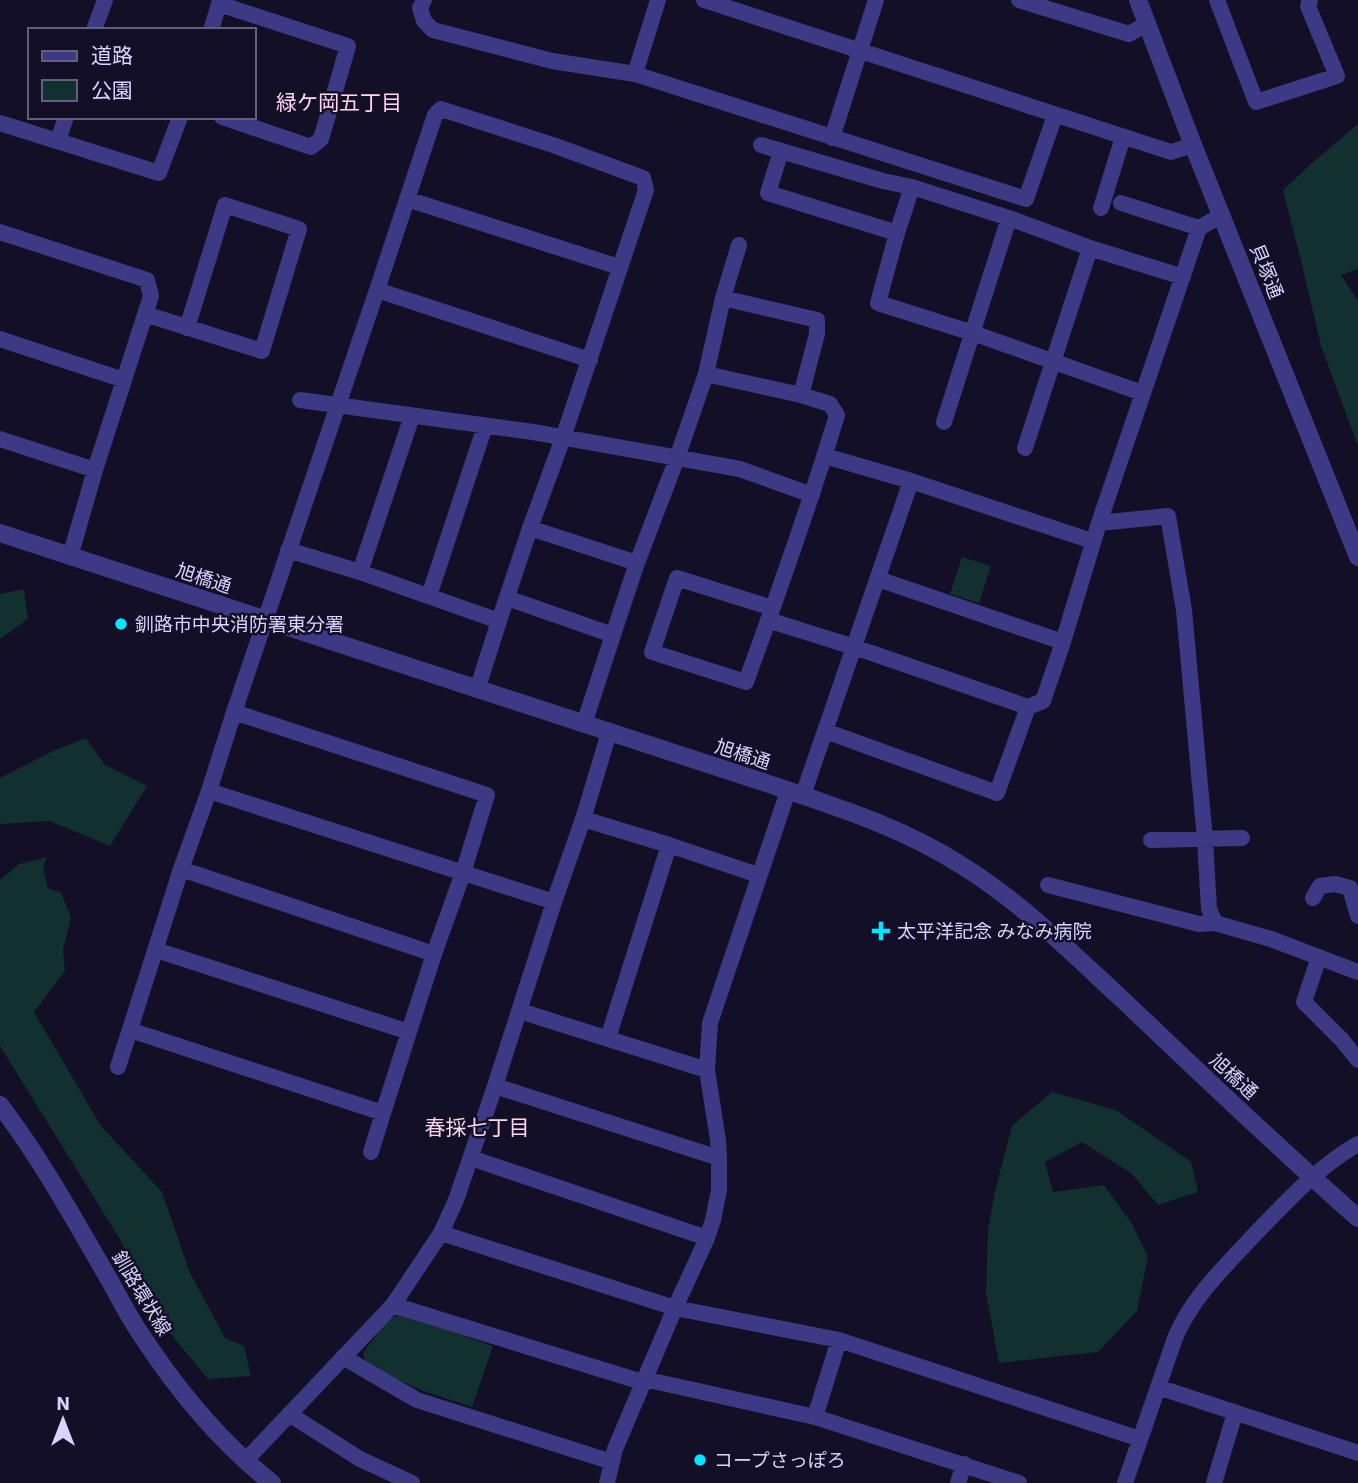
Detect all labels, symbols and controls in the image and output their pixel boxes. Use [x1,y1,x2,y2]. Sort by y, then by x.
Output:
legend [28,28,256,119]
text: 道路 [91,41,133,69]
text: 公園 [91,76,133,104]
district label: 緑ケ岡五丁目 [276,88,402,116]
street label: 貝塚通 [1245,240,1289,302]
street label: 旭橋通 [173,558,235,598]
place label: 釧路市中央消防署東分署 [135,612,344,636]
marker: 釧路市中央消防署東分署 [113,616,129,632]
street label: 旭橋通 [712,734,774,774]
place label: 太平洋記念 みなみ病院 [897,919,1092,943]
marker: 太平洋記念 みなみ病院 [871,921,891,941]
street label: 旭橋通 [1205,1048,1263,1104]
district label: 春採七丁目 [425,1113,530,1141]
street label: 釧路環状線 [107,1246,177,1340]
north arrow [28,1385,98,1455]
text: N [56,1391,70,1415]
place label: コープさっぽろ [714,1448,846,1472]
marker: コープさっぽろ [692,1452,708,1468]

